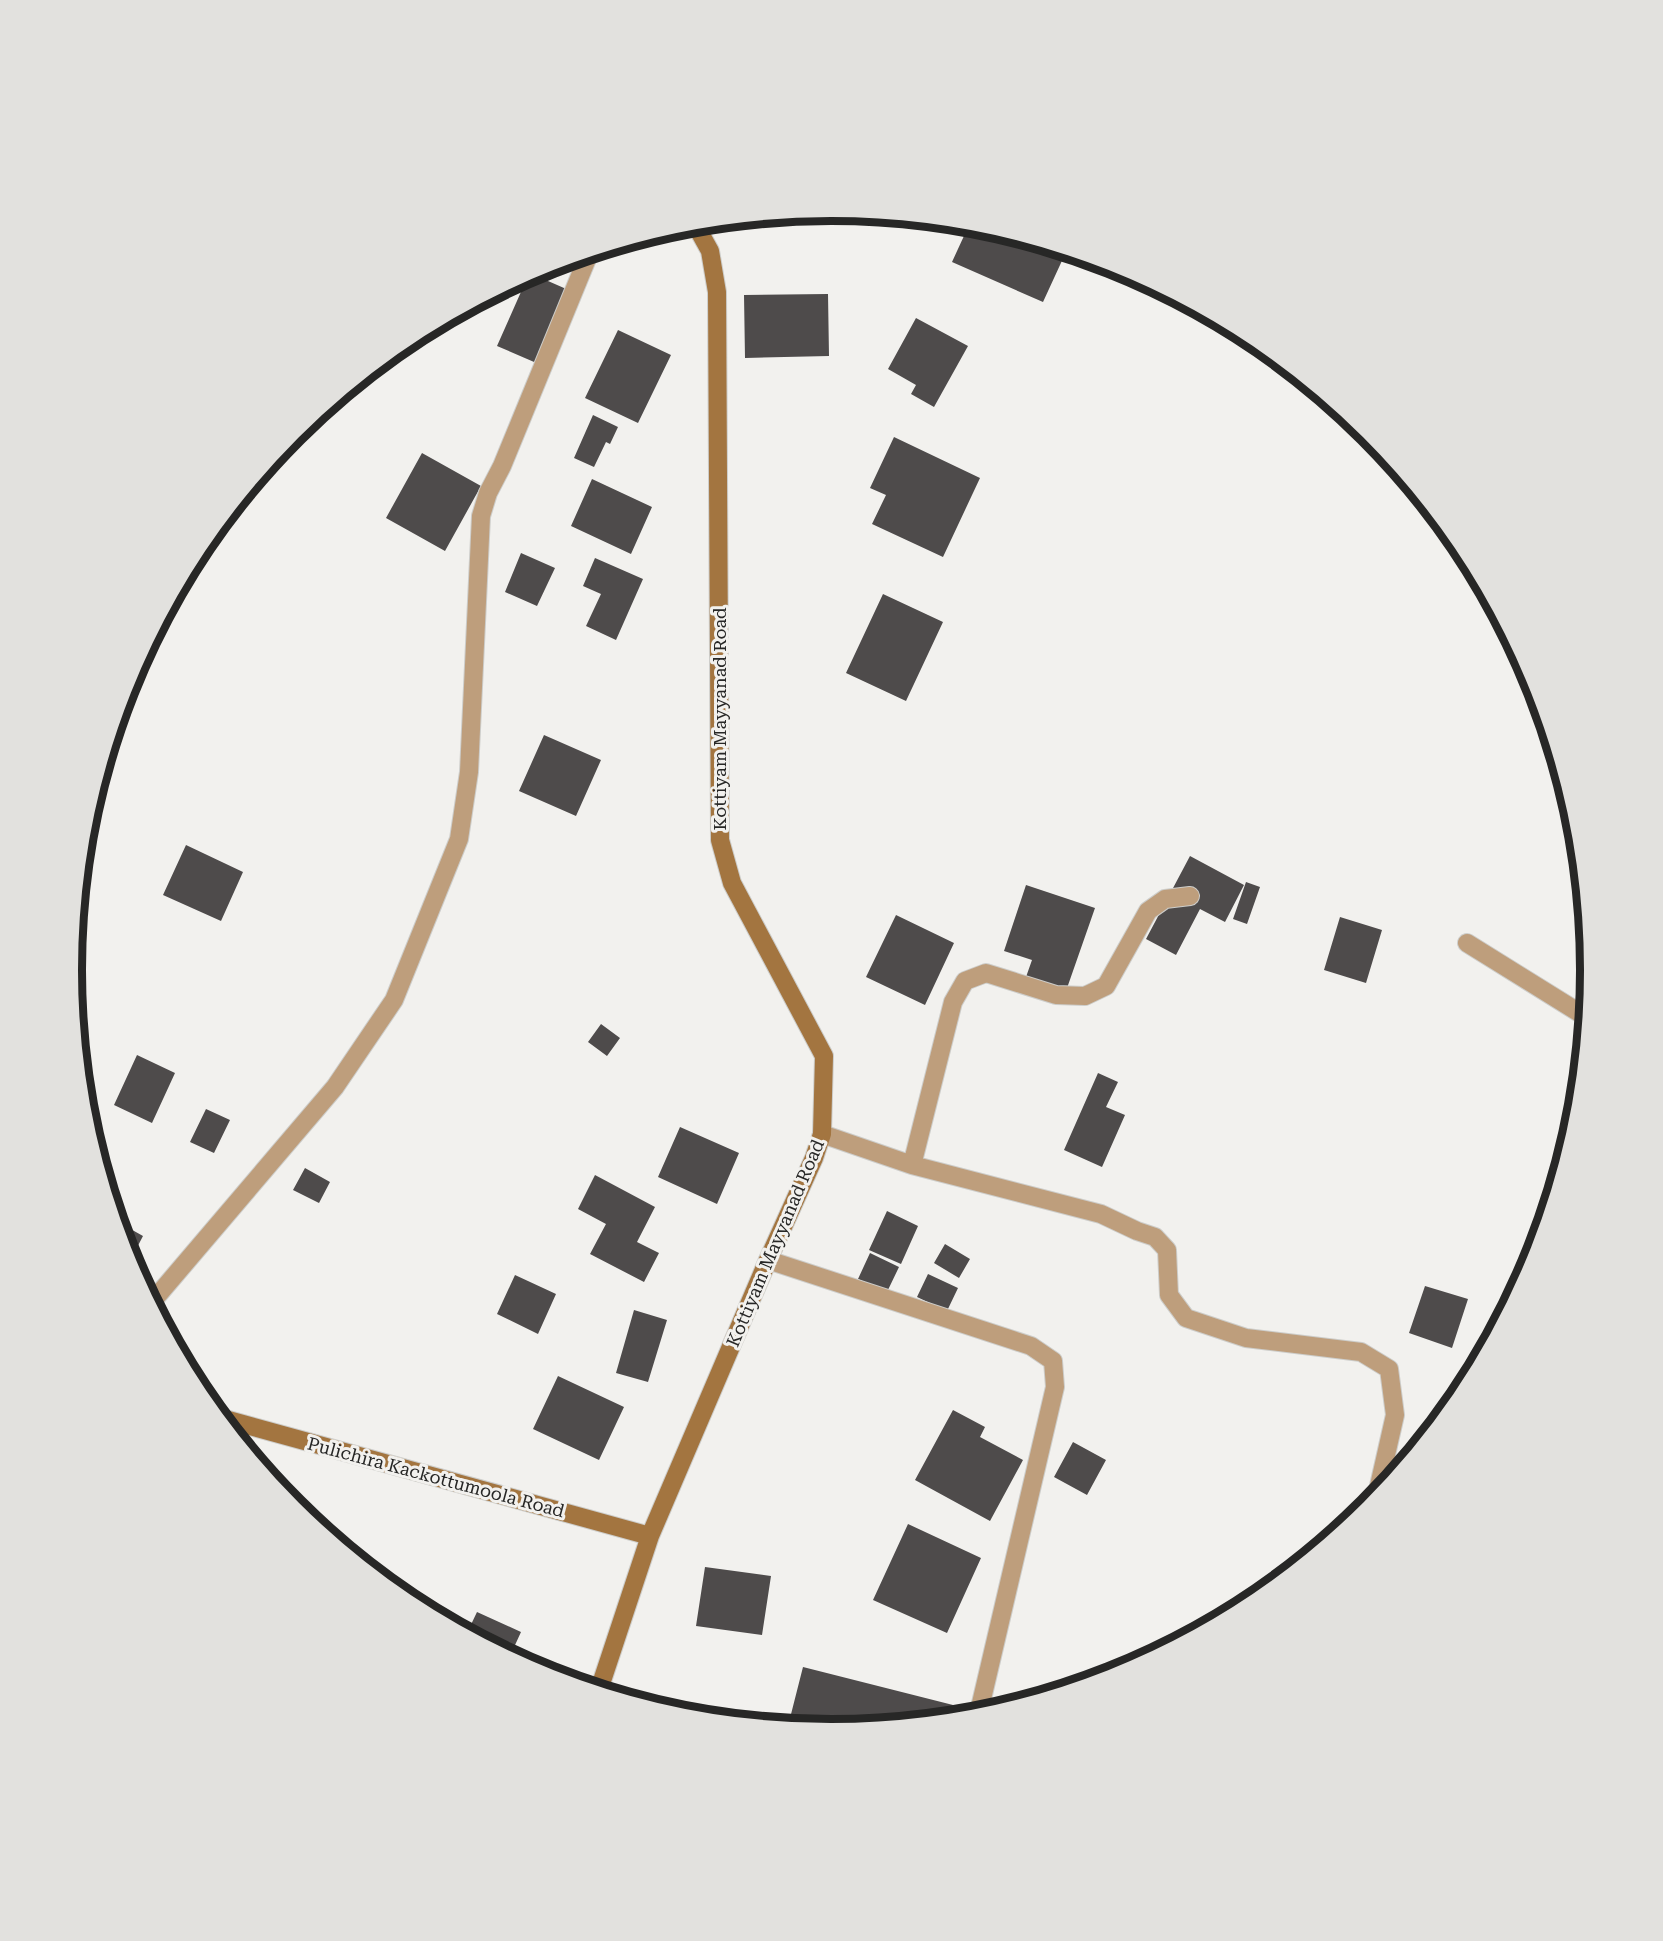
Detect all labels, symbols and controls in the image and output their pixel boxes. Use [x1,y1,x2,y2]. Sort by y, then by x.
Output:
street label: Kottiyam Mayyanad Road [709,607,730,831]
street label: Kottiyam Mayyanad Road [722,1136,828,1350]
street label: Pulichira Kackottumoola Road [305,1433,567,1522]

